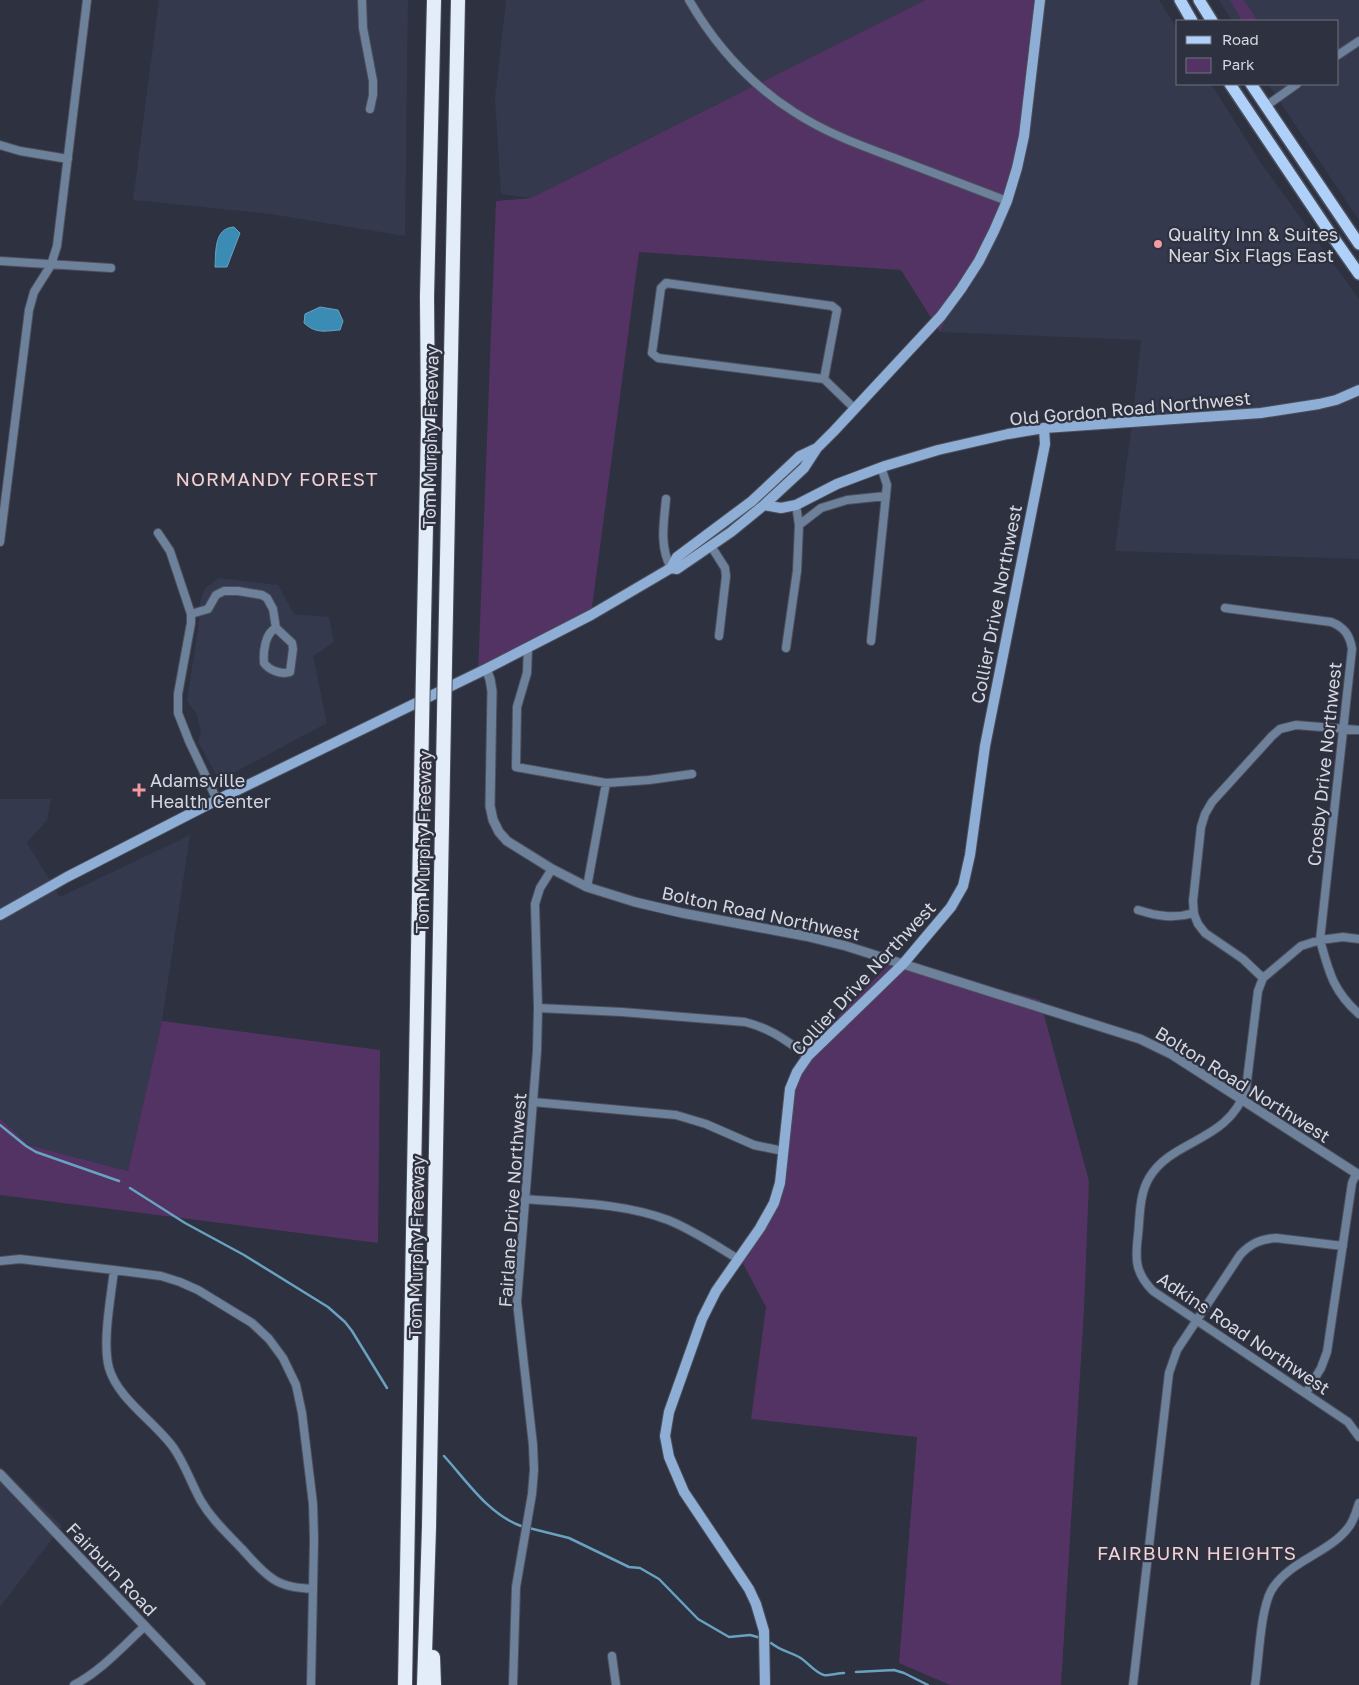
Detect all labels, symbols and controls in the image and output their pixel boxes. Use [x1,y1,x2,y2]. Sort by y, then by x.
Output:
legend [1176,20,1339,85]
text: Road [1222,30,1259,48]
text: Park [1222,55,1255,73]
place label: Quality Inn & Suites Near Six Flags East [1168,223,1338,266]
marker: Quality Inn & Suites Near Six Flags East [1152,238,1164,250]
street label: Tom Murphy Freeway [417,345,443,529]
street label: Old Gordon Road Northwest [1008,386,1252,430]
district label: NORMANDY FOREST [175,467,379,490]
street label: Collier Drive Northwest [966,503,1026,705]
street label: Crosby Drive Northwest [1302,661,1346,867]
street label: Tom Murphy Freeway [410,750,436,934]
place label: Adamsville Health Center [150,769,271,812]
marker: Adamsville Health Center [132,783,146,797]
street label: Bolton Road Northwest [660,881,862,945]
street label: Collier Drive Northwest [786,897,940,1059]
street label: Bolton Road Northwest [1152,1021,1334,1147]
street label: Fairlane Drive Northwest [494,1092,530,1308]
street label: Tom Murphy Freeway [403,1155,429,1339]
street label: Adkins Road Northwest [1154,1267,1334,1399]
street label: Fairburn Road [62,1518,162,1620]
district label: FAIRBURN HEIGHTS [1097,1541,1297,1564]

